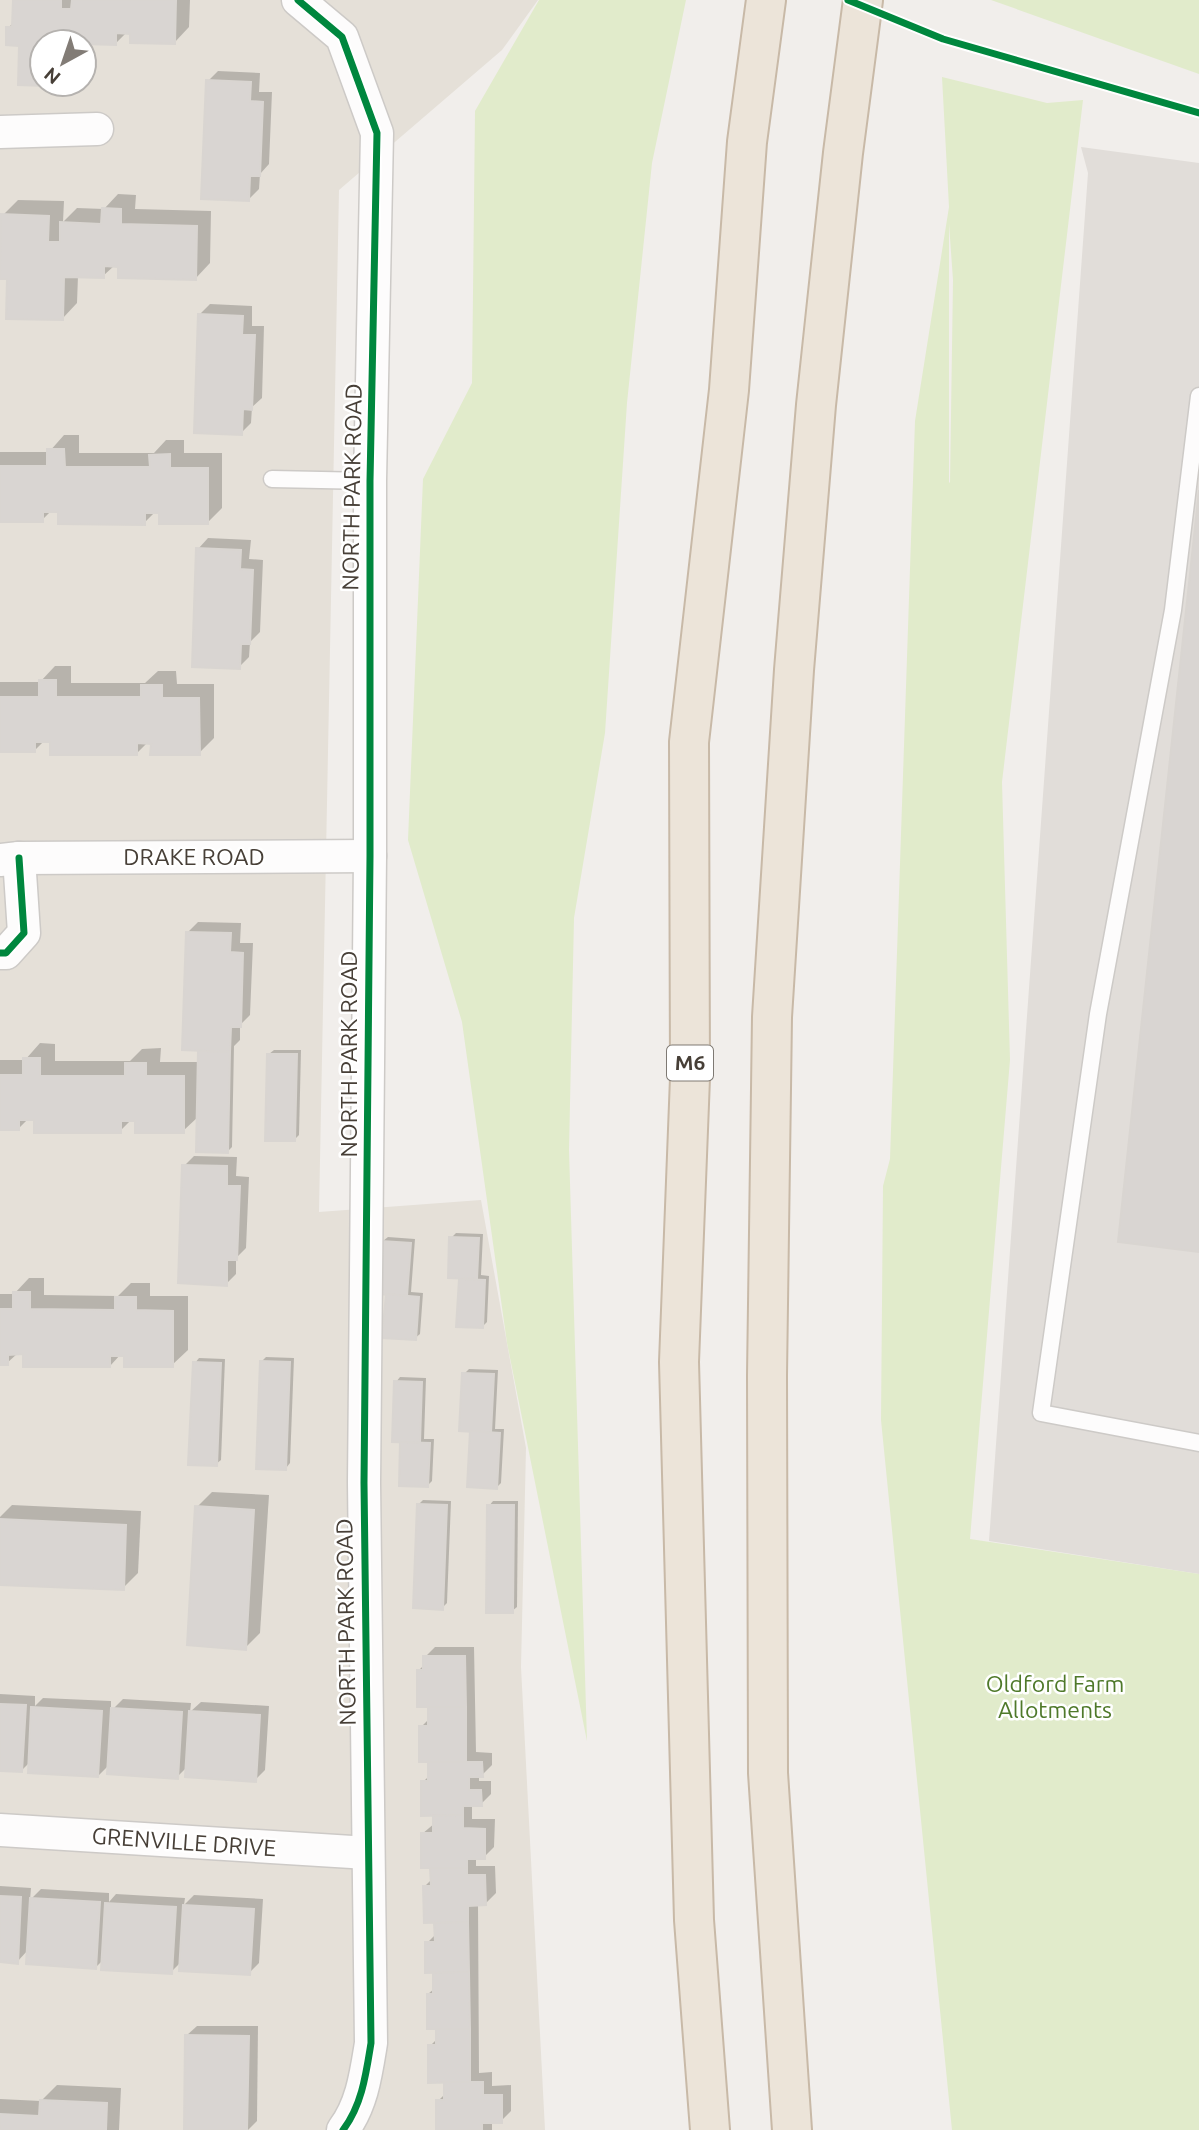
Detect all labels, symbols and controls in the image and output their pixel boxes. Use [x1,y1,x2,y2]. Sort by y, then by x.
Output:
north arrow [28,28,98,98]
text: N [40,63,65,89]
street label: NORTH PARK ROAD [337,383,366,591]
street label: DRAKE ROAD [123,844,265,869]
street label: NORTH PARK ROAD [336,950,361,1158]
road number: M6 [667,1046,713,1080]
street label: NORTH PARK ROAD [331,1518,360,1726]
park label: Oldford Farm Allotments [986,1671,1124,1722]
street label: GRENVILLE DRIVE [91,1823,277,1860]

